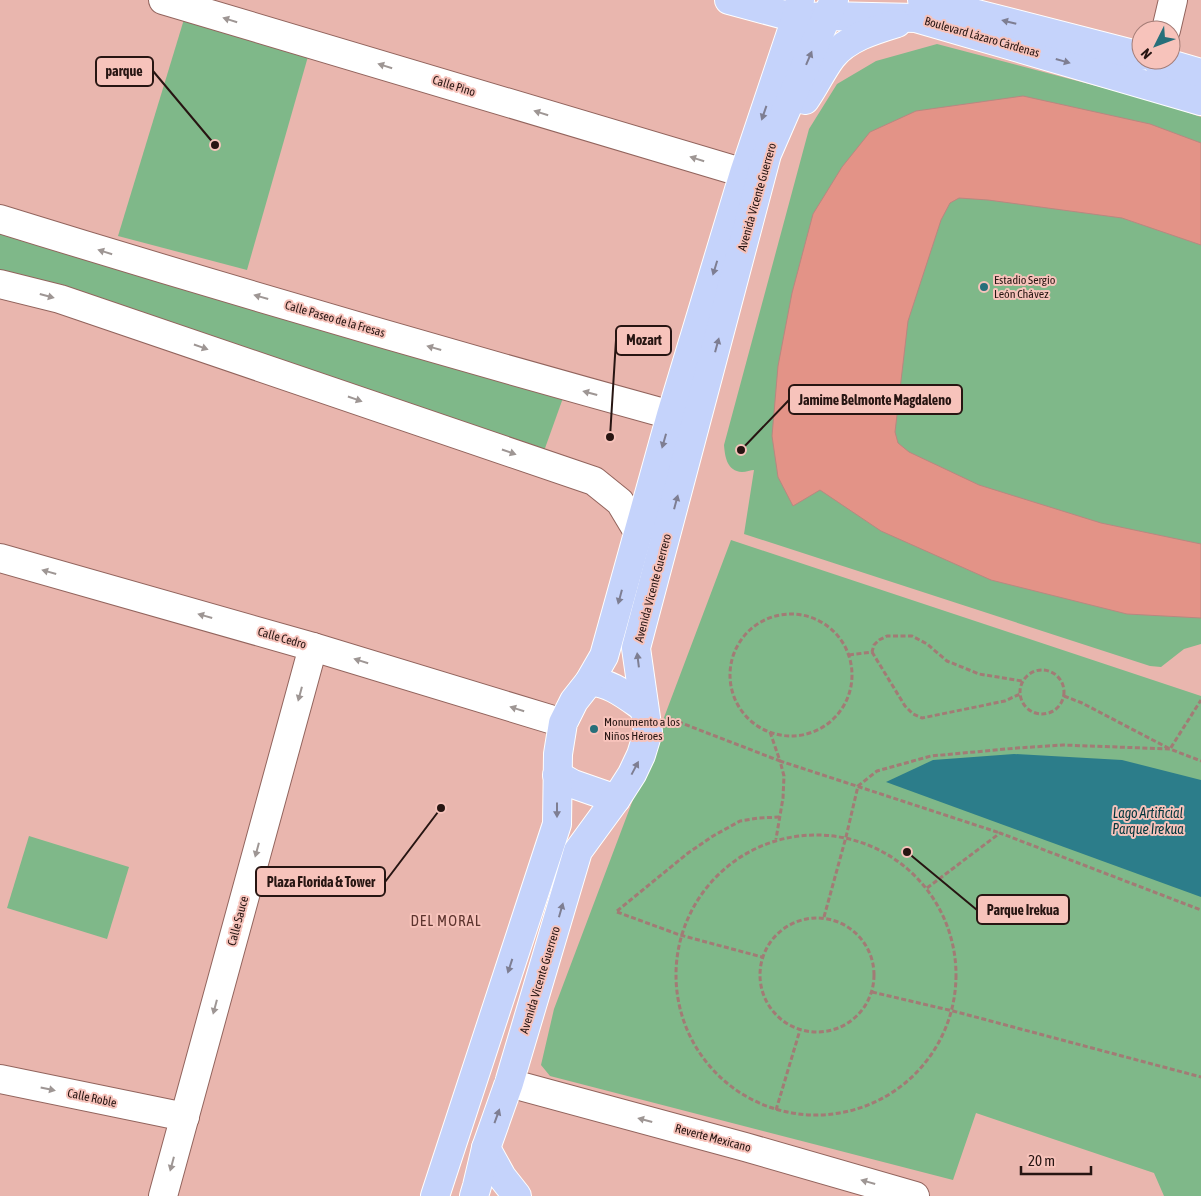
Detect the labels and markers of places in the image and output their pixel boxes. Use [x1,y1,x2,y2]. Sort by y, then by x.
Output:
callout: parque [96,57,153,86]
place label: Estadio Sergio León Chávez [994,273,1056,301]
marker: Estadio Sergio León Chávez [978,281,990,293]
callout: Mozart [616,326,671,355]
callout: Jamime Belmonte Magdaleno [789,385,962,414]
place label: Monumento a los Niños Héroes [604,715,680,743]
marker: Monumento a los Niños Héroes [588,723,600,735]
callout: Plaza Florida & Tower [256,867,385,896]
callout: Parque Irekua [977,895,1069,924]

